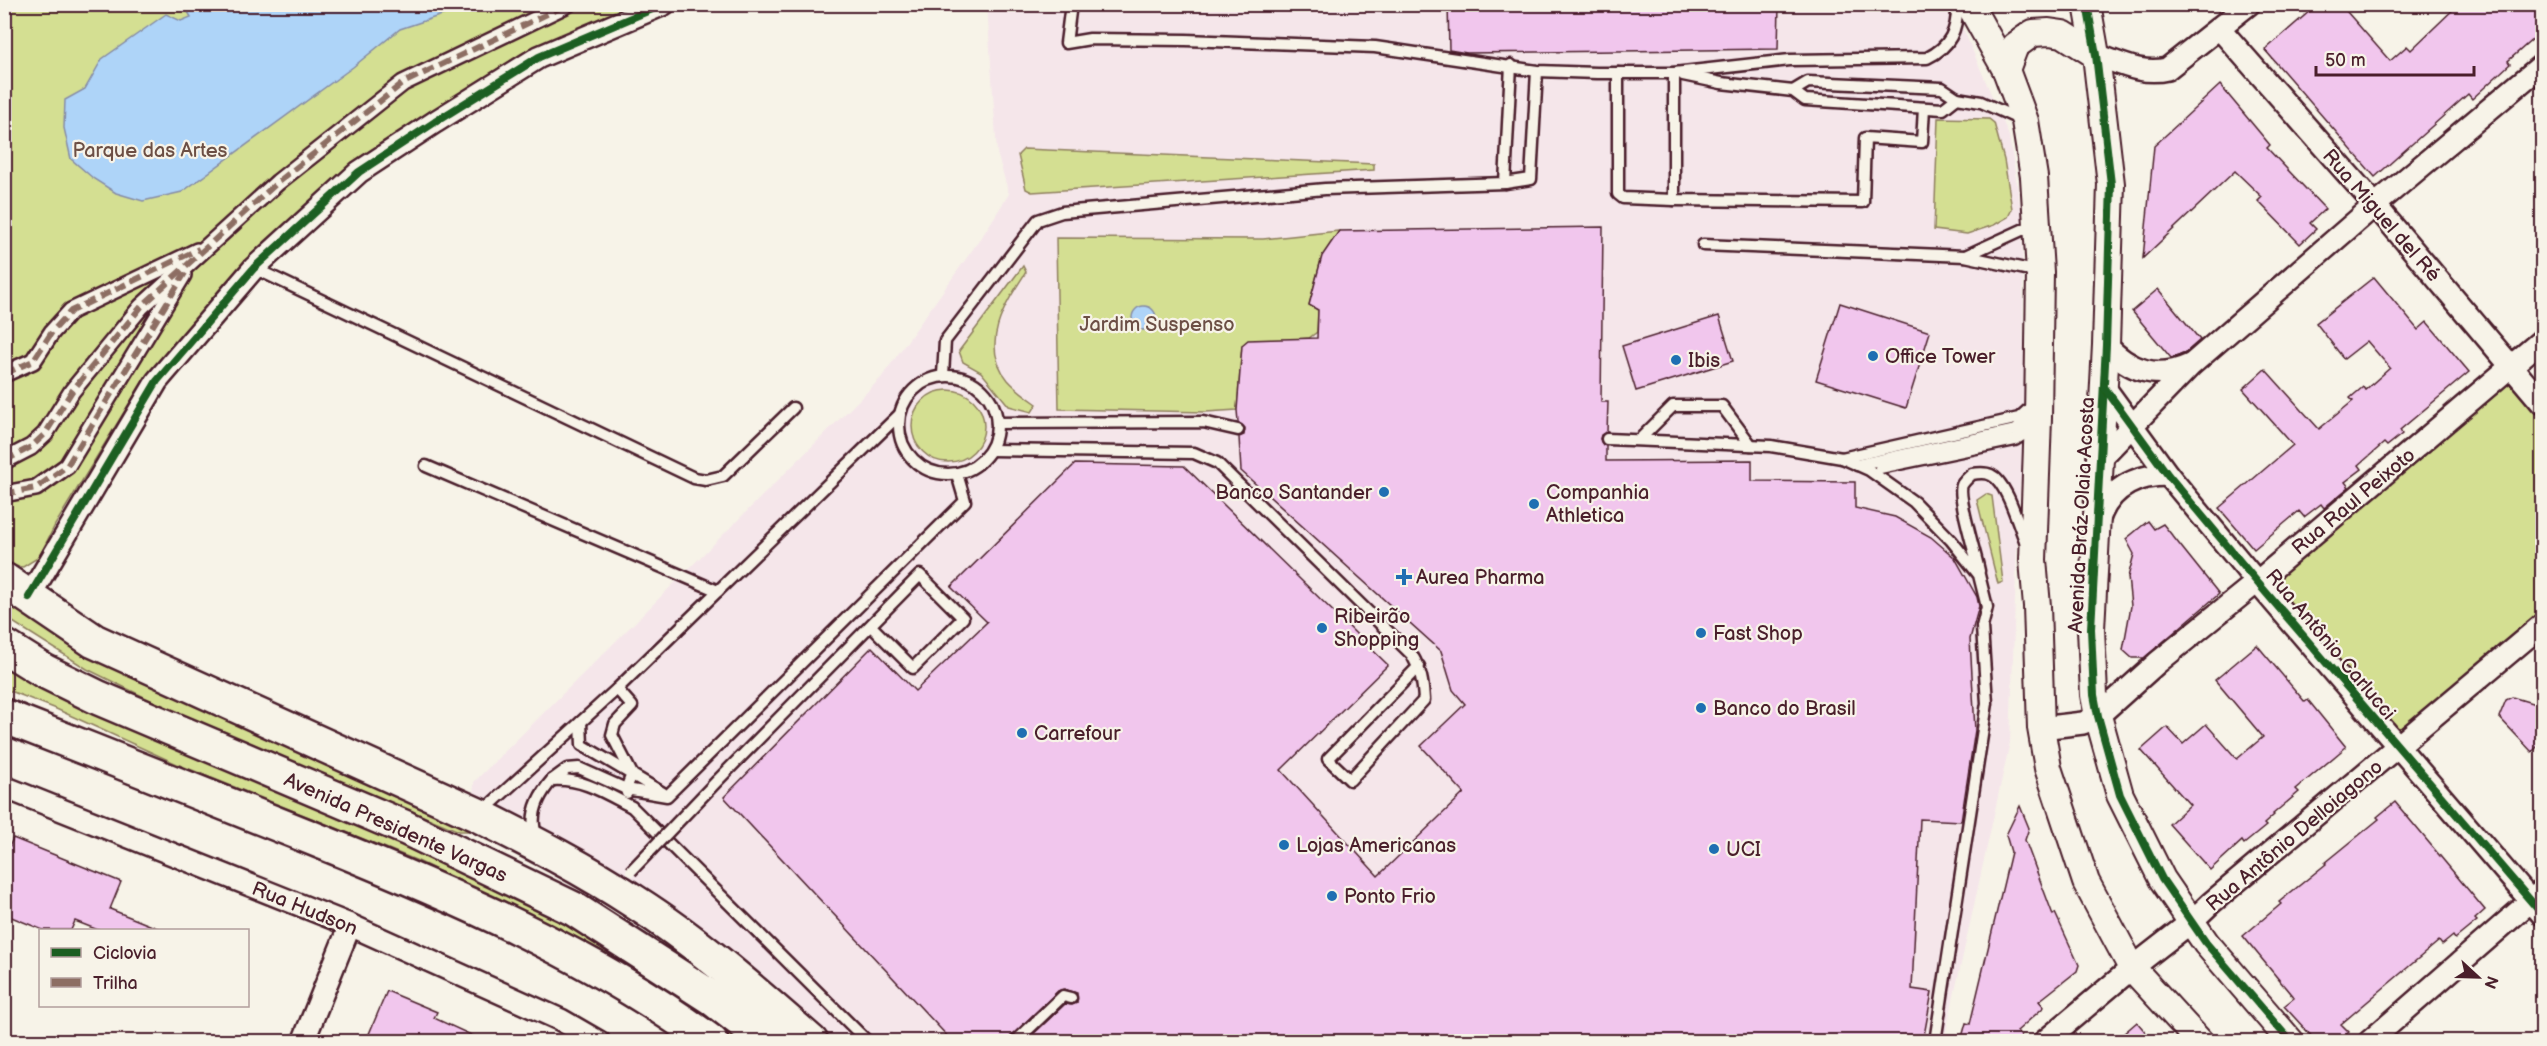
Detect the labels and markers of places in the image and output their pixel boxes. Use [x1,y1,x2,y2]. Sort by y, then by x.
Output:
place label: Office Tower [1885,345,1996,369]
place label: Ibis [1688,349,1720,373]
marker: Office Tower [1866,349,1880,363]
marker: Ibis [1669,353,1683,367]
place label: Banco Santander [1215,481,1373,505]
place label: Companhia Athletica [1546,481,1649,528]
marker: Banco Santander [1377,485,1391,499]
marker: Companhia Athletica [1527,497,1541,511]
place label: Aurea Pharma [1416,566,1545,590]
marker: Aurea Pharma [1397,570,1411,584]
place label: Ribeirão Shopping [1334,605,1419,652]
marker: Ribeirão Shopping [1315,621,1329,635]
place label: Fast Shop [1713,622,1803,646]
marker: Fast Shop [1694,626,1708,640]
place label: Banco do Brasil [1713,697,1856,721]
marker: Banco do Brasil [1694,701,1708,715]
place label: Carrefour [1034,722,1121,746]
marker: Carrefour [1015,726,1029,740]
place label: Lojas Americanas [1296,834,1456,858]
marker: Lojas Americanas [1277,838,1291,852]
place label: UCI [1726,838,1761,862]
marker: UCI [1707,842,1721,856]
place label: Ponto Frio [1344,885,1436,909]
marker: Ponto Frio [1325,889,1339,903]

